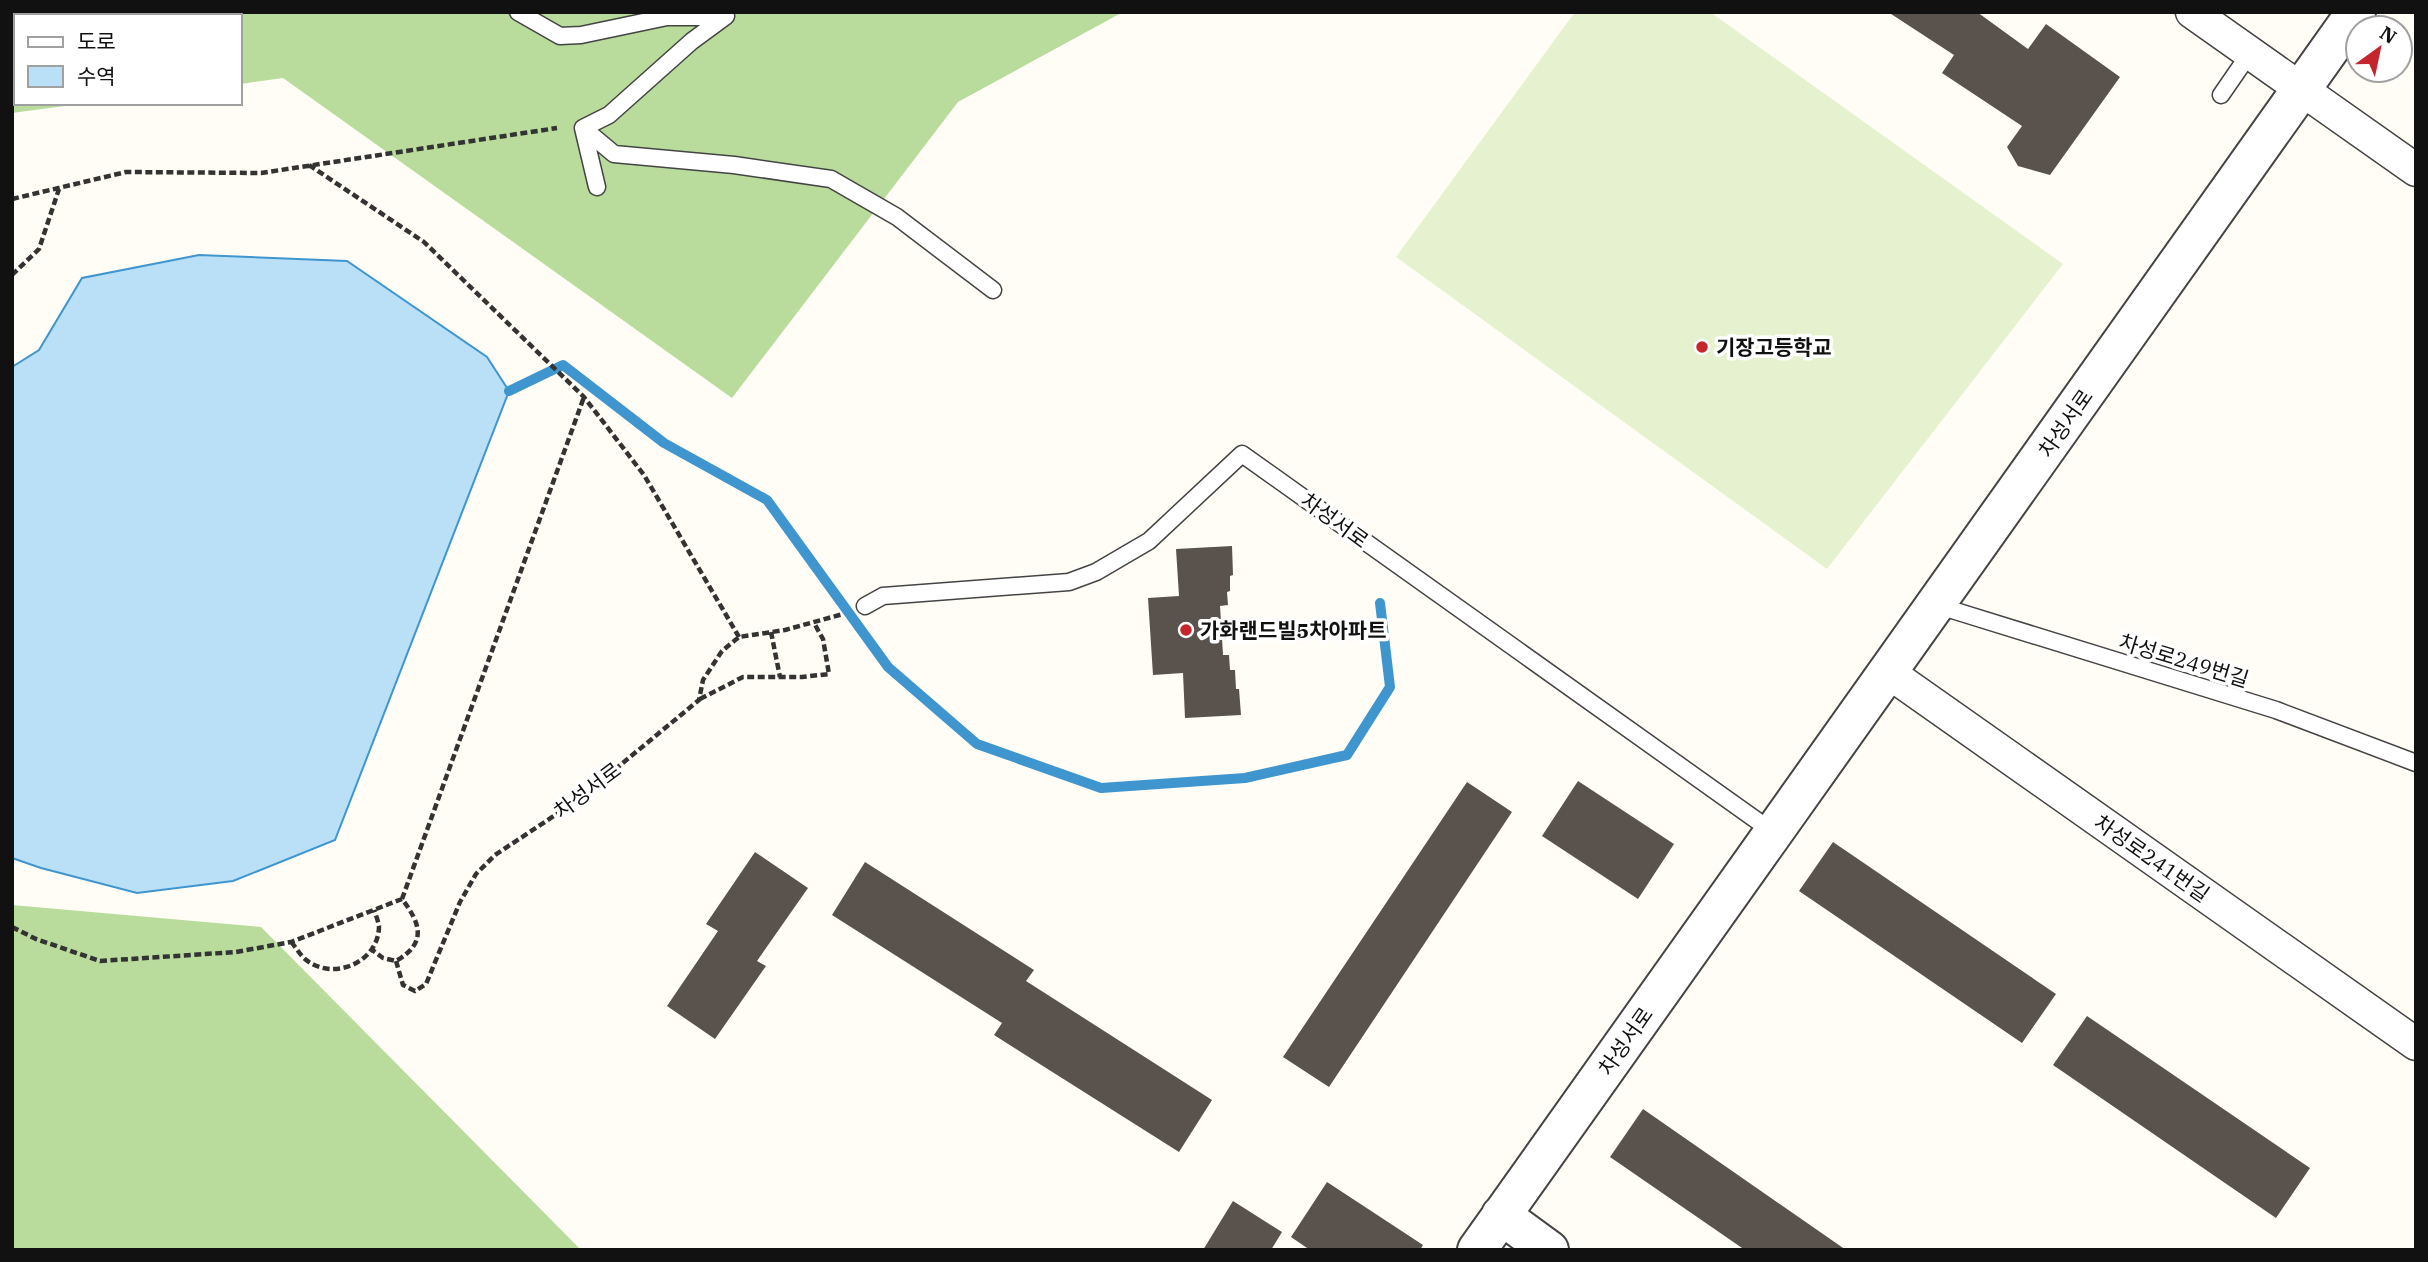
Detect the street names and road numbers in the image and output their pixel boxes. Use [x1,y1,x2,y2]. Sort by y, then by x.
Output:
street label: 차성서로 [2031,383,2099,463]
street label: 차성서로 [1296,486,1374,554]
street label: 차성로249번길 [2116,627,2252,693]
street label: 차성서로 [548,756,626,824]
street label: 차성로241번길 [2089,808,2215,908]
street label: 차성서로 [1591,1001,1659,1081]

